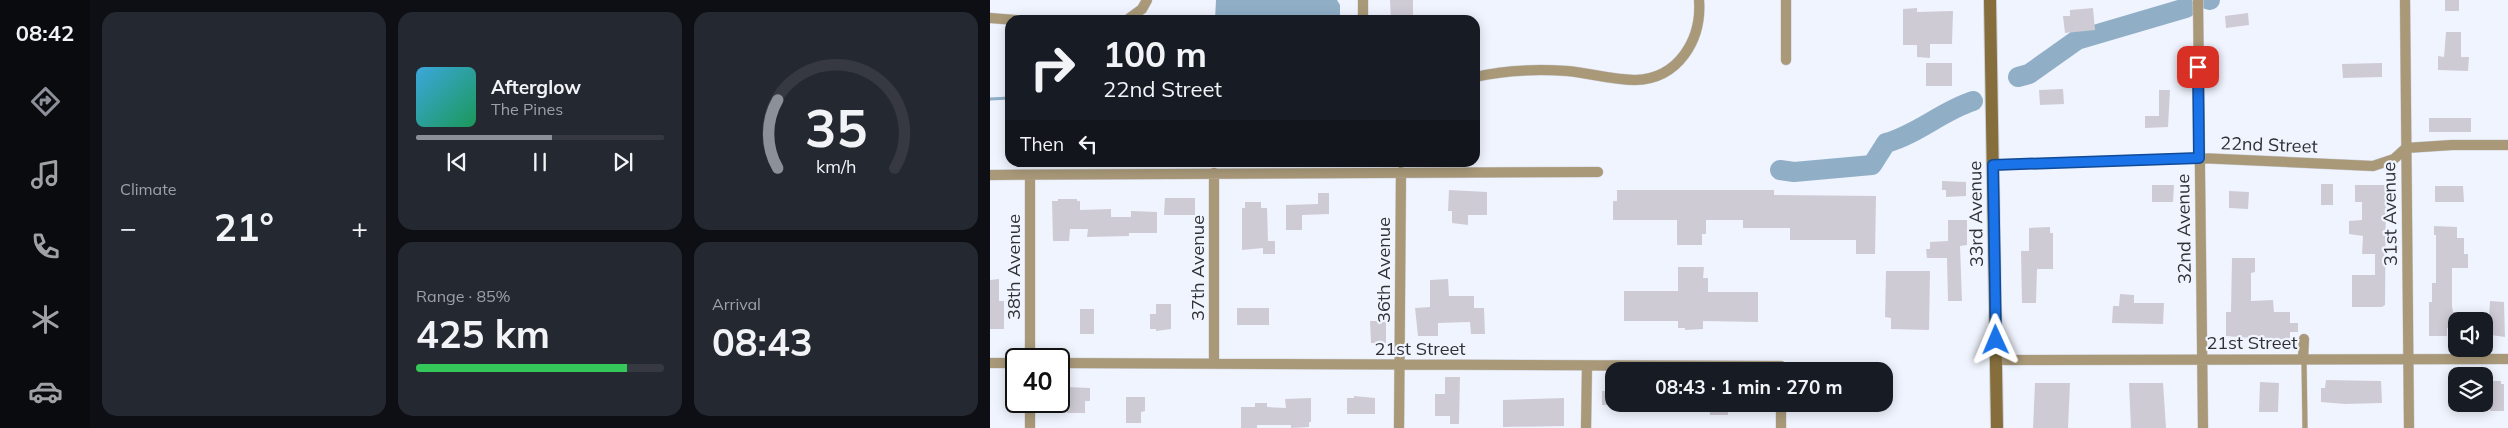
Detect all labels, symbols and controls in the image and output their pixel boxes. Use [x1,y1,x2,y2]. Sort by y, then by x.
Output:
text: 08:42 [16,19,74,47]
text: 100 m [1103,32,1207,76]
icon: right [1020,35,1085,100]
pin [2177,46,2219,88]
icon: arrive [2184,53,2212,81]
text: Afterglow [491,75,581,99]
text: 22nd Street [1103,75,1222,103]
icon: directions [28,84,63,119]
text: 35 [805,95,867,160]
text: The Pines [491,99,563,119]
icon: left [1074,130,1102,158]
street label: 22nd Street [2220,131,2318,158]
text: Then [1020,132,1064,156]
icon: previous [443,148,471,176]
icon: pause [526,148,554,176]
icon: next [609,148,637,176]
text: km/h [816,155,856,177]
icon: music [28,157,63,192]
street label: 33rd Avenue [1963,161,1988,267]
street label: 31st Avenue [2377,162,2402,266]
street label: 32nd Avenue [2171,174,2196,284]
text: Climate [120,179,176,199]
text: 21° [214,203,274,251]
text: − [120,210,137,245]
text: + [351,210,368,245]
street label: 38th Avenue [1002,214,1025,320]
street label: 37th Avenue [1186,215,1209,321]
street label: 36th Avenue [1372,217,1395,323]
icon: phone [28,229,63,264]
text: Range · 85% [416,286,511,306]
text: Arrival [712,294,761,314]
icon: climate [28,302,63,337]
text: 425 km [416,310,550,358]
map controls [2448,312,2493,412]
button: sound [2448,312,2493,357]
position arrow [1969,313,2021,365]
text: 08:43 [712,318,813,366]
street label: 21st Street [2206,331,2298,354]
street label: 21st Street [1374,337,1466,360]
speed limit sign: 40 [1005,348,1070,413]
button: layers [2448,367,2493,412]
icon: car [28,374,63,409]
text: 08:43 · 1 min · 270 m [1655,375,1843,399]

